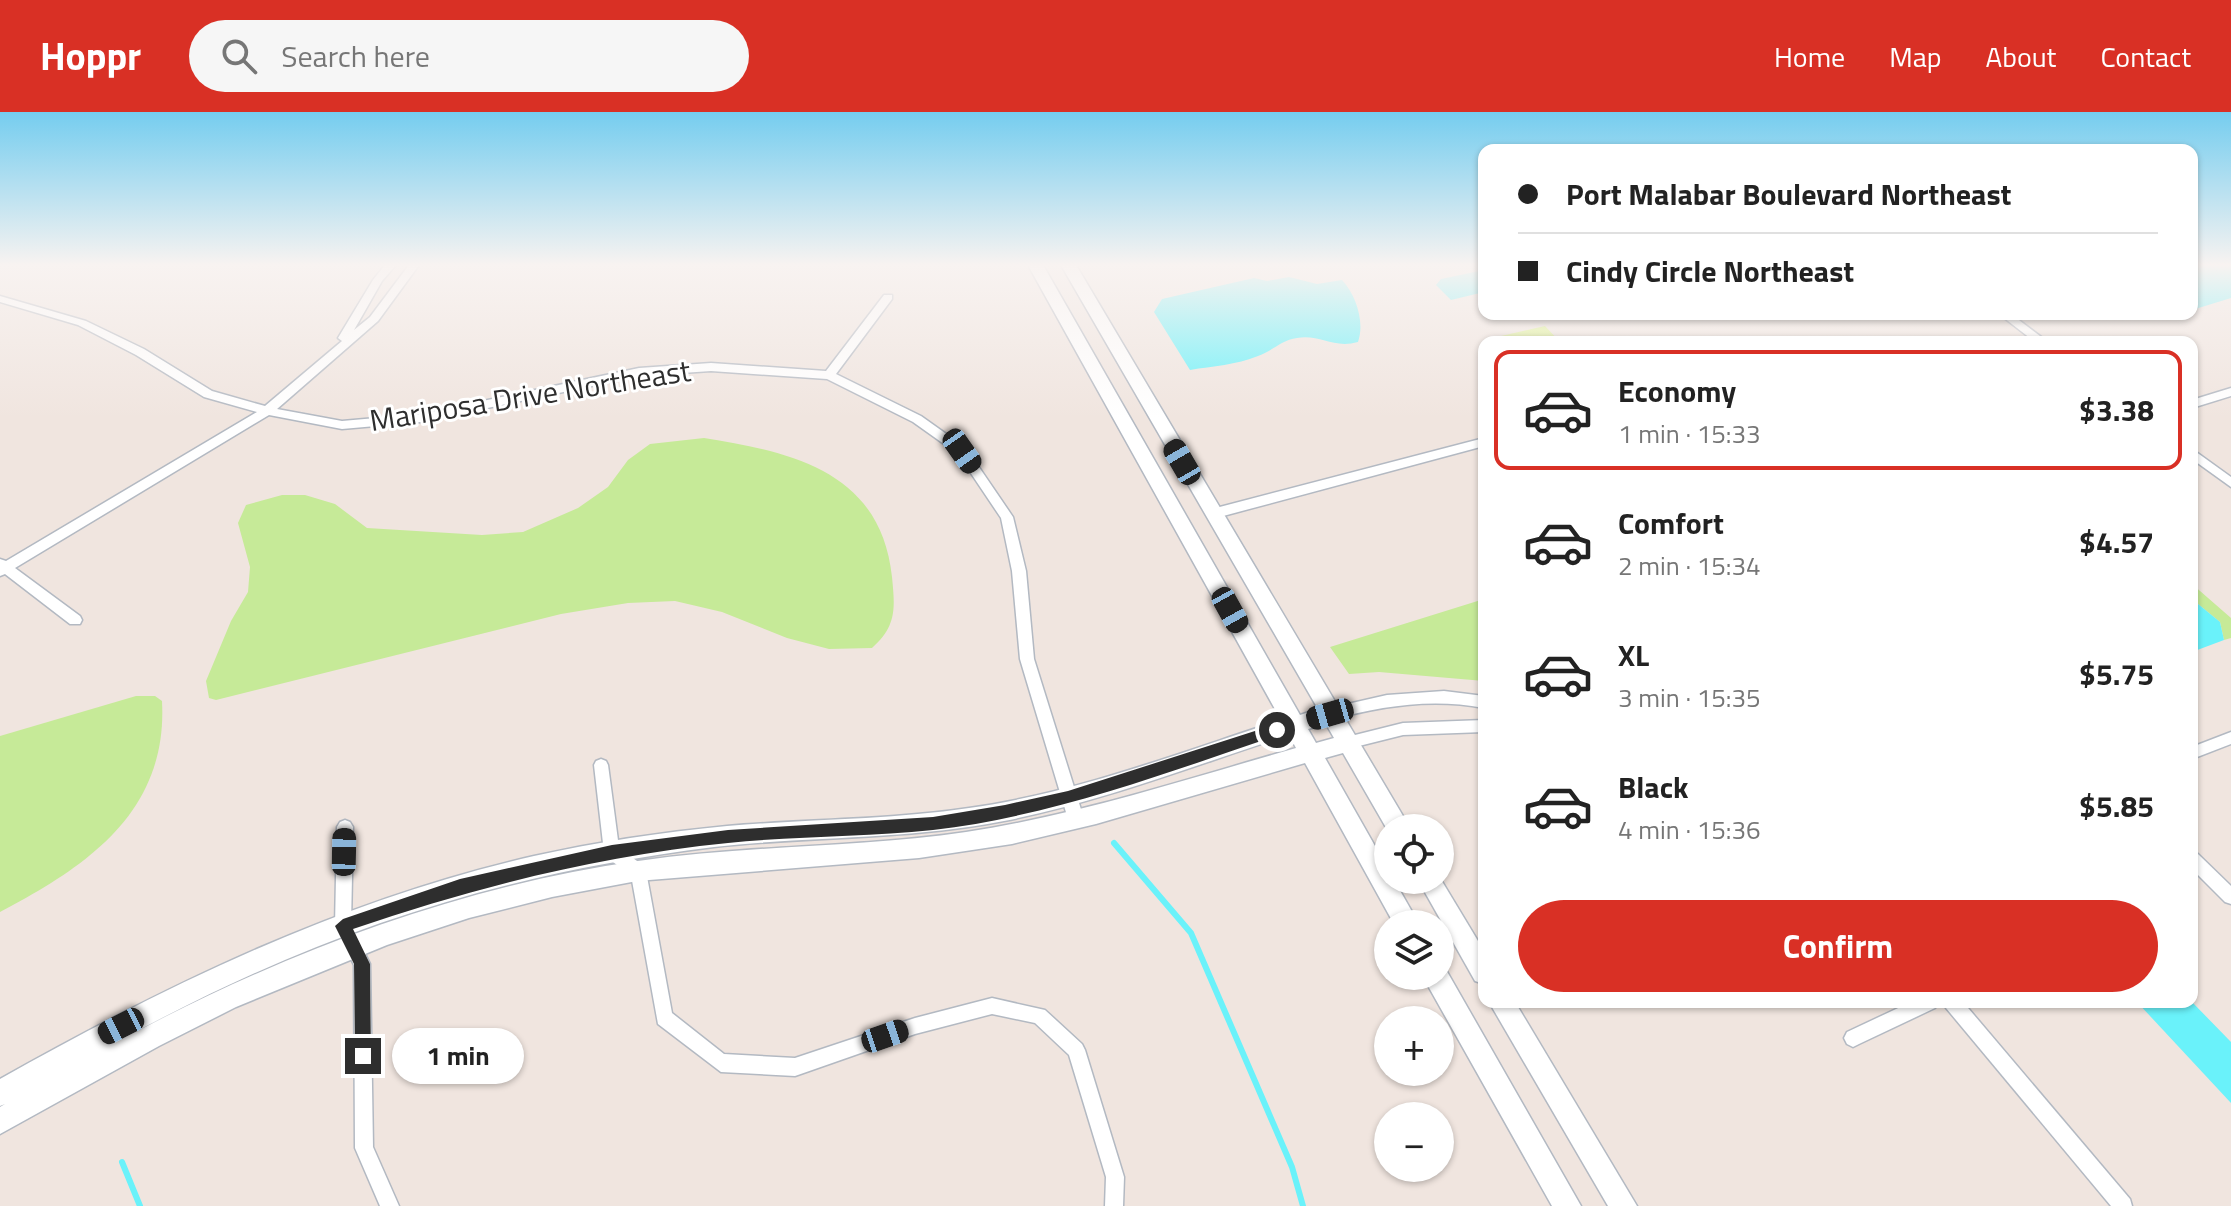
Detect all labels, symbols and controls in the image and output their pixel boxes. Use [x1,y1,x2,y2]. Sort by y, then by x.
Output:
search box [189,20,749,92]
text: Hoppr [40,27,141,85]
text: Search here [281,33,430,79]
icon: search [217,34,261,78]
text: Home [1774,35,1845,78]
text: Map [1889,35,1942,78]
text: About [1986,35,2056,78]
text: Contact [2100,35,2191,78]
text: Port Malabar Boulevard Northeast [1566,171,2012,217]
text: Cindy Circle Northeast [1566,248,1854,294]
street label: Mariposa Drive Northeast [366,347,694,443]
text: Economy [1618,368,1736,414]
icon: car [1522,374,1594,446]
text: $3.38 [2079,387,2154,433]
text: 1 min · 15:33 [1618,414,1761,453]
car [938,424,986,478]
car [1160,435,1204,489]
text: Comfort [1618,500,1724,546]
icon: car [1522,506,1594,578]
text: $4.57 [2079,519,2154,565]
text: 2 min · 15:34 [1618,546,1761,585]
car [1208,583,1252,637]
text: XL [1618,632,1649,678]
icon: car [1522,638,1594,710]
text: $5.75 [2079,651,2154,697]
text: 3 min · 15:35 [1618,678,1761,717]
car [1304,696,1356,732]
route start [1259,712,1295,748]
text: Black [1618,764,1689,810]
icon: car [1522,770,1594,842]
text: $5.85 [2079,783,2154,829]
text: 4 min · 15:36 [1618,810,1761,849]
map controls [1374,814,1454,1182]
button: locate [1374,814,1454,894]
car [332,828,356,876]
button: Confirm [1518,900,2158,992]
button: layers [1374,910,1454,990]
car [94,1004,148,1048]
button: + [1374,1006,1454,1086]
car [858,1017,912,1055]
callout: 1 min [391,1028,523,1084]
text: 1 min [426,1036,490,1075]
route end [345,1038,381,1074]
button: − [1374,1102,1454,1182]

